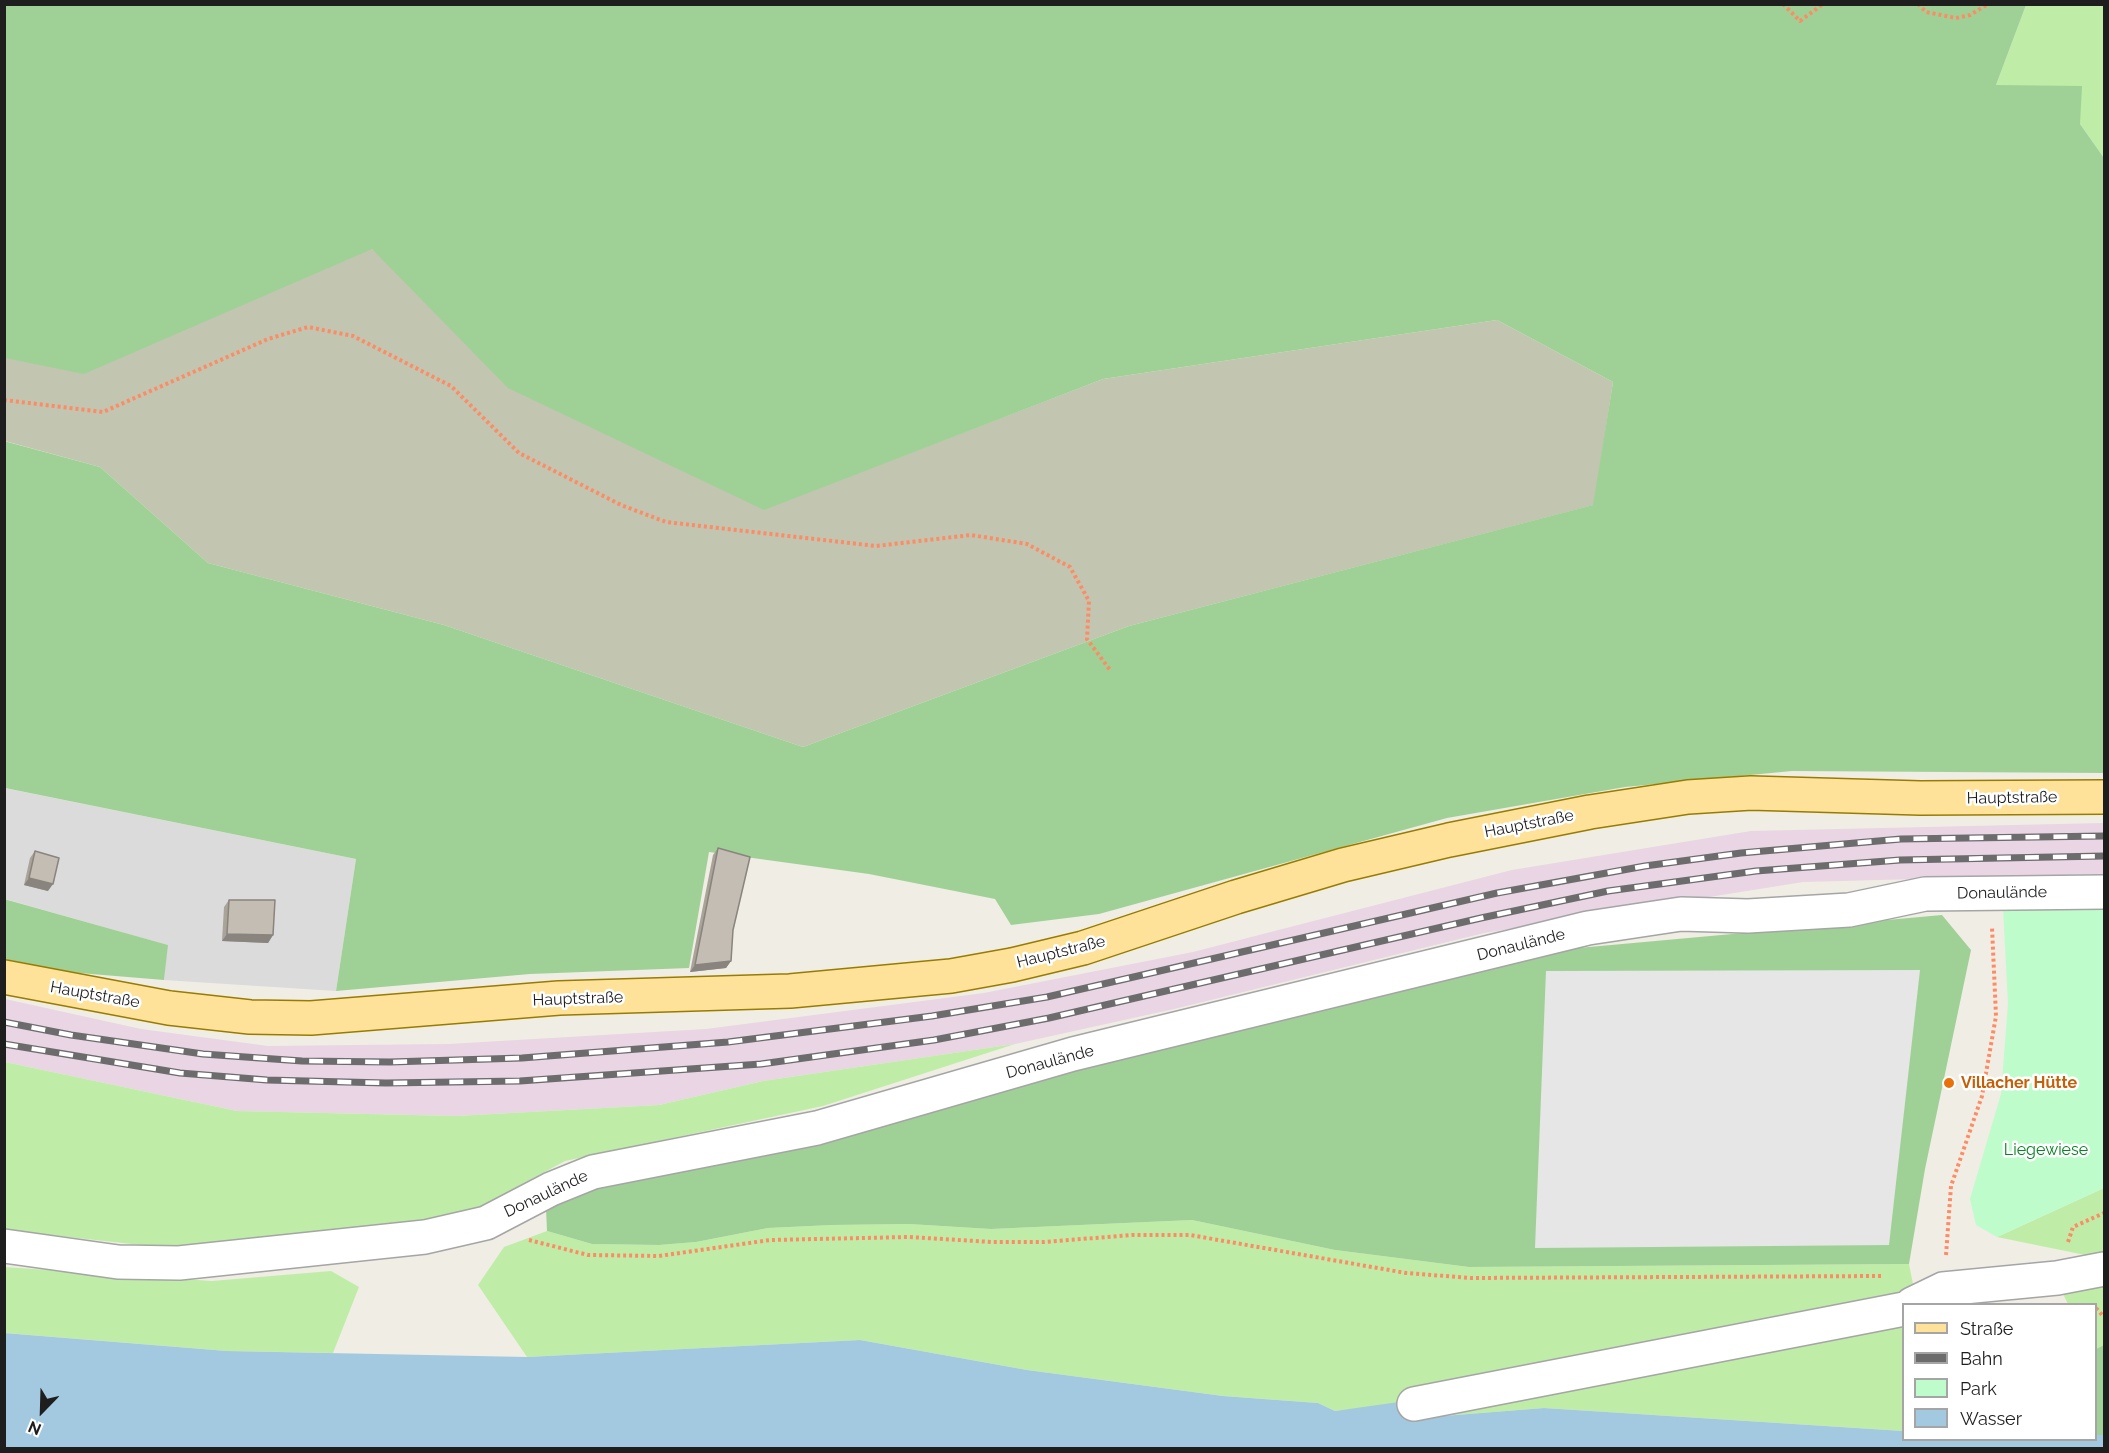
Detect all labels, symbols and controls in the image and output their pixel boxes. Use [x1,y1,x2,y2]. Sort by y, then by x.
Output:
street label: Hauptstraße [1967,788,2057,808]
street label: Hauptstraße [1483,806,1575,842]
street label: Donaulände [1957,883,2047,903]
street label: Donaulände [1475,925,1567,965]
street label: Hauptstraße [1015,932,1107,972]
street label: Hauptstraße [49,978,141,1012]
street label: Hauptstraße [532,988,624,1010]
street label: Donaulände [1004,1041,1096,1083]
place label: Villacher Hütte [1961,1073,2077,1093]
marker: Villacher Hütte [1942,1076,1956,1090]
park label: Liegewiese [2004,1140,2088,1160]
street label: Donaulände [501,1166,591,1222]
legend [1902,1303,2097,1441]
text: Straße [1960,1318,2013,1339]
text: Bahn [1960,1348,2003,1369]
text: Park [1960,1378,1997,1399]
north arrow [12,1381,72,1441]
text: Wasser [1960,1408,2022,1429]
text: N [25,1417,44,1439]

